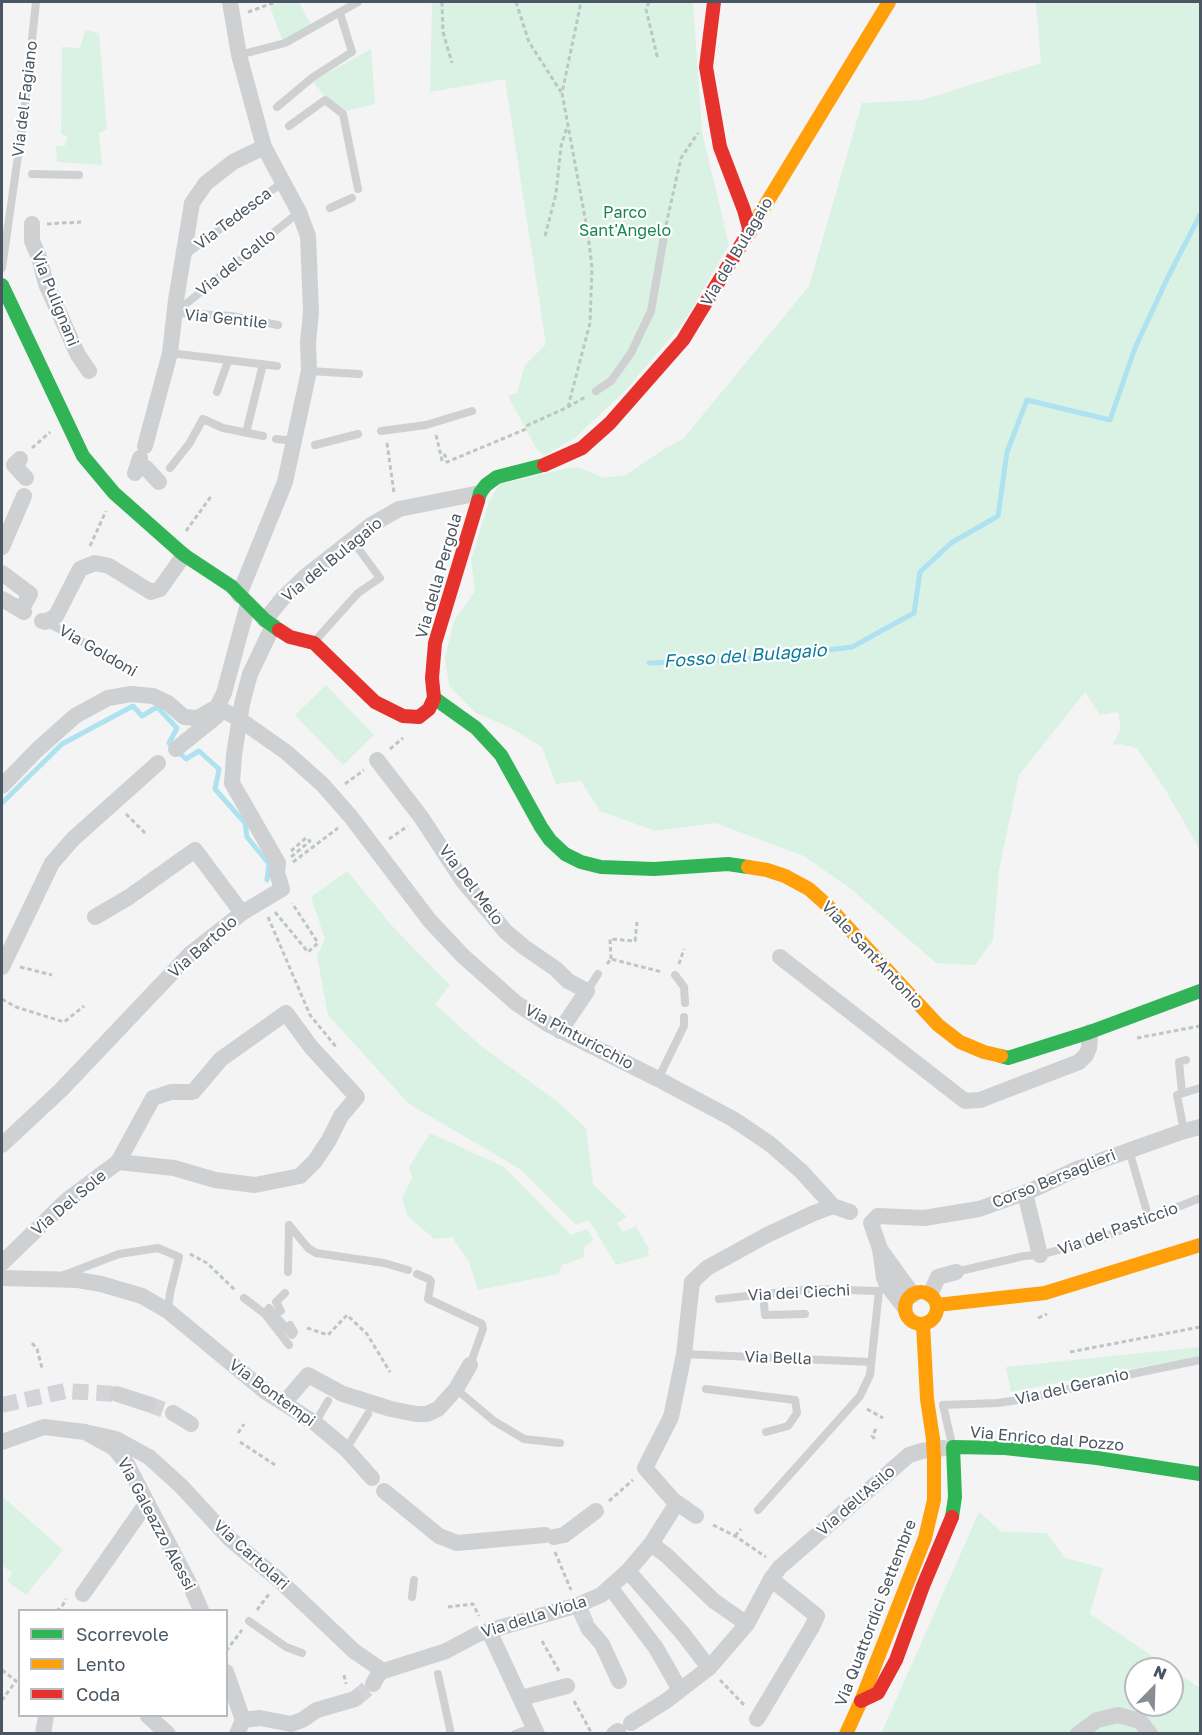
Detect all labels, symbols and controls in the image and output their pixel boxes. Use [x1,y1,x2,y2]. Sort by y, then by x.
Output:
street label: Via del Fagiano [8,40,42,158]
street label: Via Tedesca [191,184,275,254]
street label: Via del Bulagaio [697,194,777,310]
park label: Parco Sant'Angelo [579,203,671,241]
street label: Via del Gallo [193,225,279,301]
street label: Via Pulignani [27,249,83,349]
street label: Via Gentile [184,305,268,333]
street label: Via della Pergola [412,511,466,641]
street label: Via del Bulagaio [278,514,386,606]
street label: Via Goldoni [55,621,141,681]
water label: Fosso del Bulagaio [663,640,827,672]
street label: Via Del Melo [435,841,507,929]
street label: Viale Sant'Antonio [817,897,927,1013]
street label: Via Bartolo [165,912,241,982]
street label: Via Pinturicchio [521,1000,637,1074]
street label: Corso Bersaglieri [989,1145,1119,1213]
street label: Via Del Sole [28,1166,110,1240]
street label: Via del Pasticcio [1055,1198,1181,1260]
street label: Via dei Ciechi [747,1281,851,1305]
street label: Via Bella [744,1347,812,1369]
street label: Via Bontempi [225,1355,319,1431]
street label: Via del Geranio [1013,1365,1131,1409]
street label: Via Enrico dal Pozzo [969,1423,1125,1455]
street label: Via Galeazzo Alessi [113,1454,199,1594]
street label: Via dell'Asilo [813,1462,899,1540]
street label: Via Cartolari [209,1516,293,1594]
street label: Via Quattordici Settembre [831,1517,921,1709]
street label: Via della Viola [479,1592,589,1642]
legend [18,1609,228,1717]
text: Scorrevole [76,1623,169,1645]
text: Lento [76,1653,125,1675]
north arrow [1124,1657,1184,1717]
text: N [1151,1661,1170,1684]
text: Coda [76,1683,120,1705]

